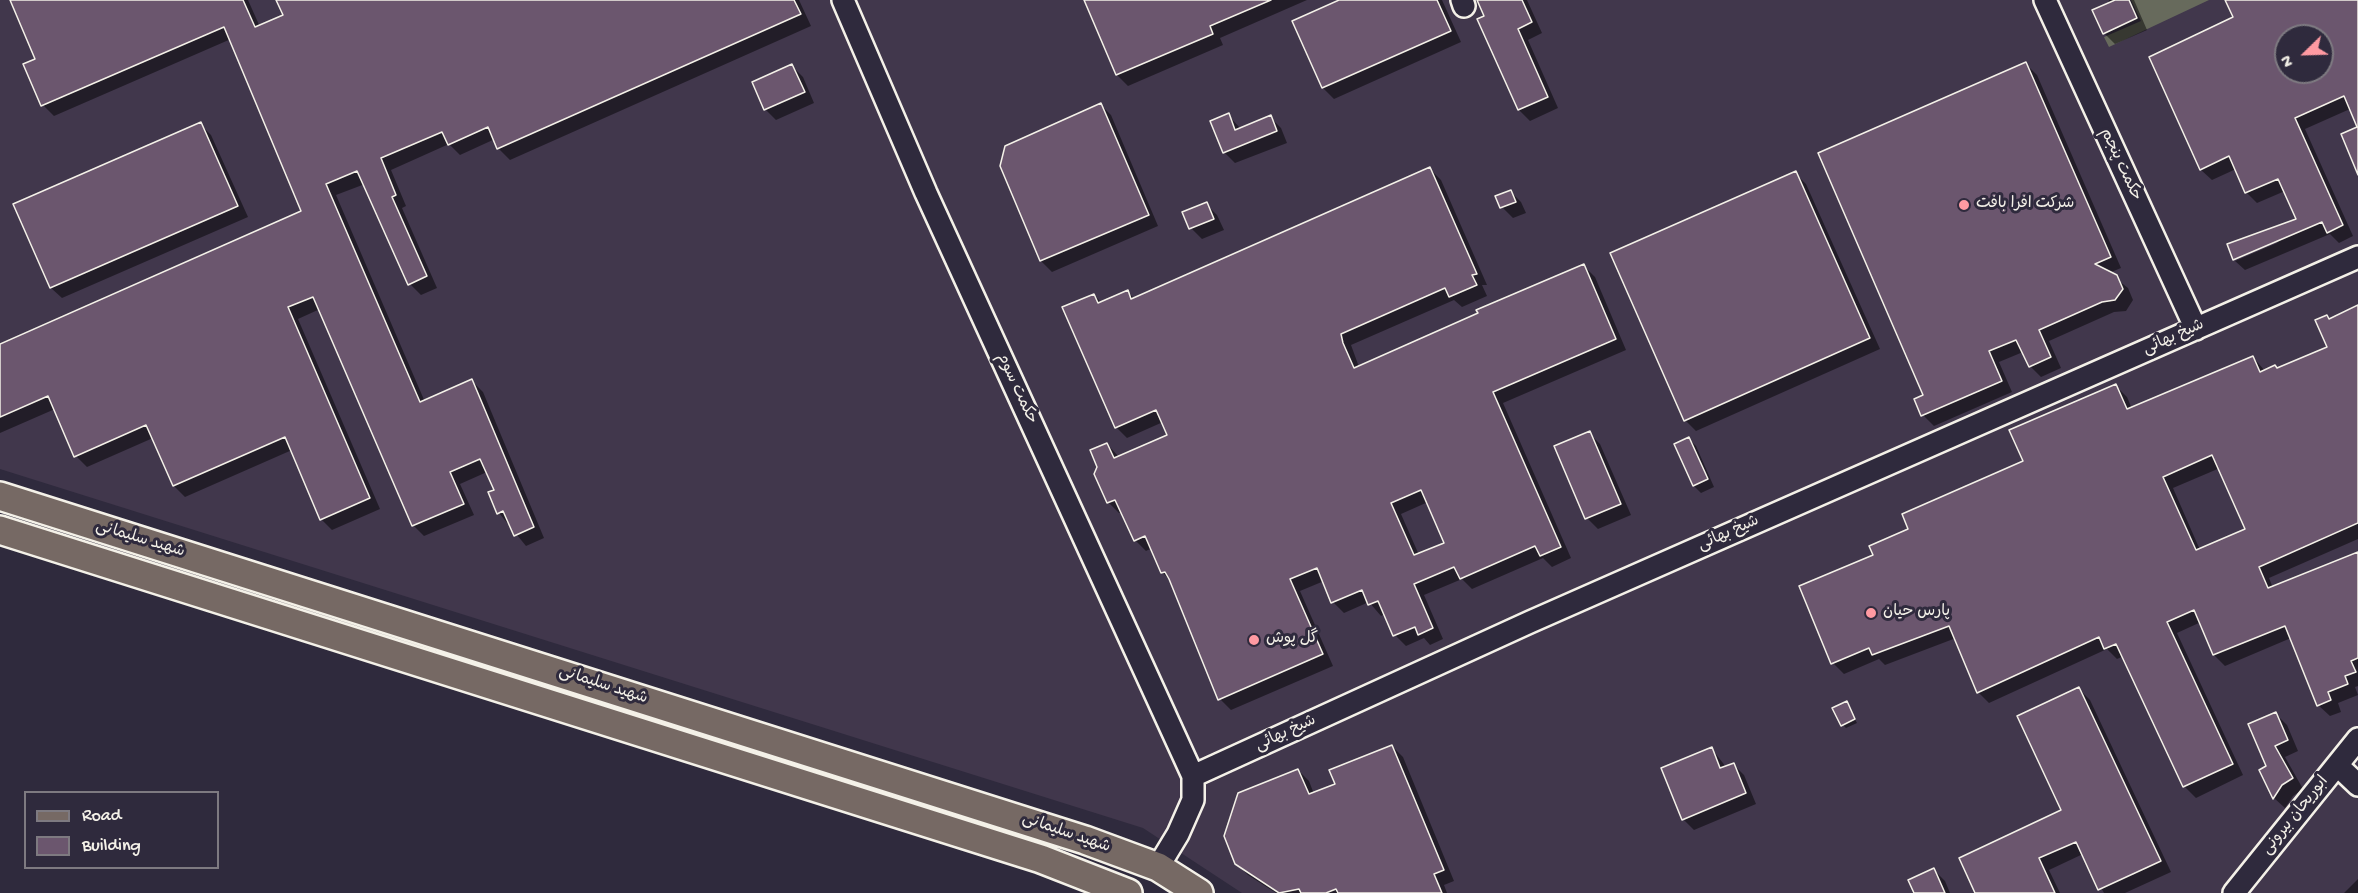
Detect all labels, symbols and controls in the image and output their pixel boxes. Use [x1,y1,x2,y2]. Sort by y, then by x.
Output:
north arrow [2274,24,2334,84]
text: N [2278,52,2300,69]
street label: حکمت پنجم [2095,126,2145,204]
place label: شرکت افرا بافت [1976,195,2074,215]
marker: شرکت افرا بافت [1957,198,1971,212]
street label: شیخ بهائی [2140,316,2208,360]
street label: حکمت سوم [991,351,1041,427]
street label: شیخ بهائی [1695,512,1763,556]
street label: شهید سلیمانی [93,517,187,563]
place label: پارس حیان [1883,603,1950,623]
marker: پارس حیان [1864,606,1878,620]
place label: گل پوش [1266,630,1318,650]
marker: گل پوش [1247,633,1261,647]
street label: شهید سلیمانی [556,663,650,709]
street label: شیخ بهائی [1253,712,1319,756]
street label: ابوریحان بیرونی [2258,773,2334,859]
legend [24,791,219,869]
text: Road [82,806,121,827]
street label: شهید سلیمانی [1019,810,1113,858]
text: Building [82,836,141,857]

